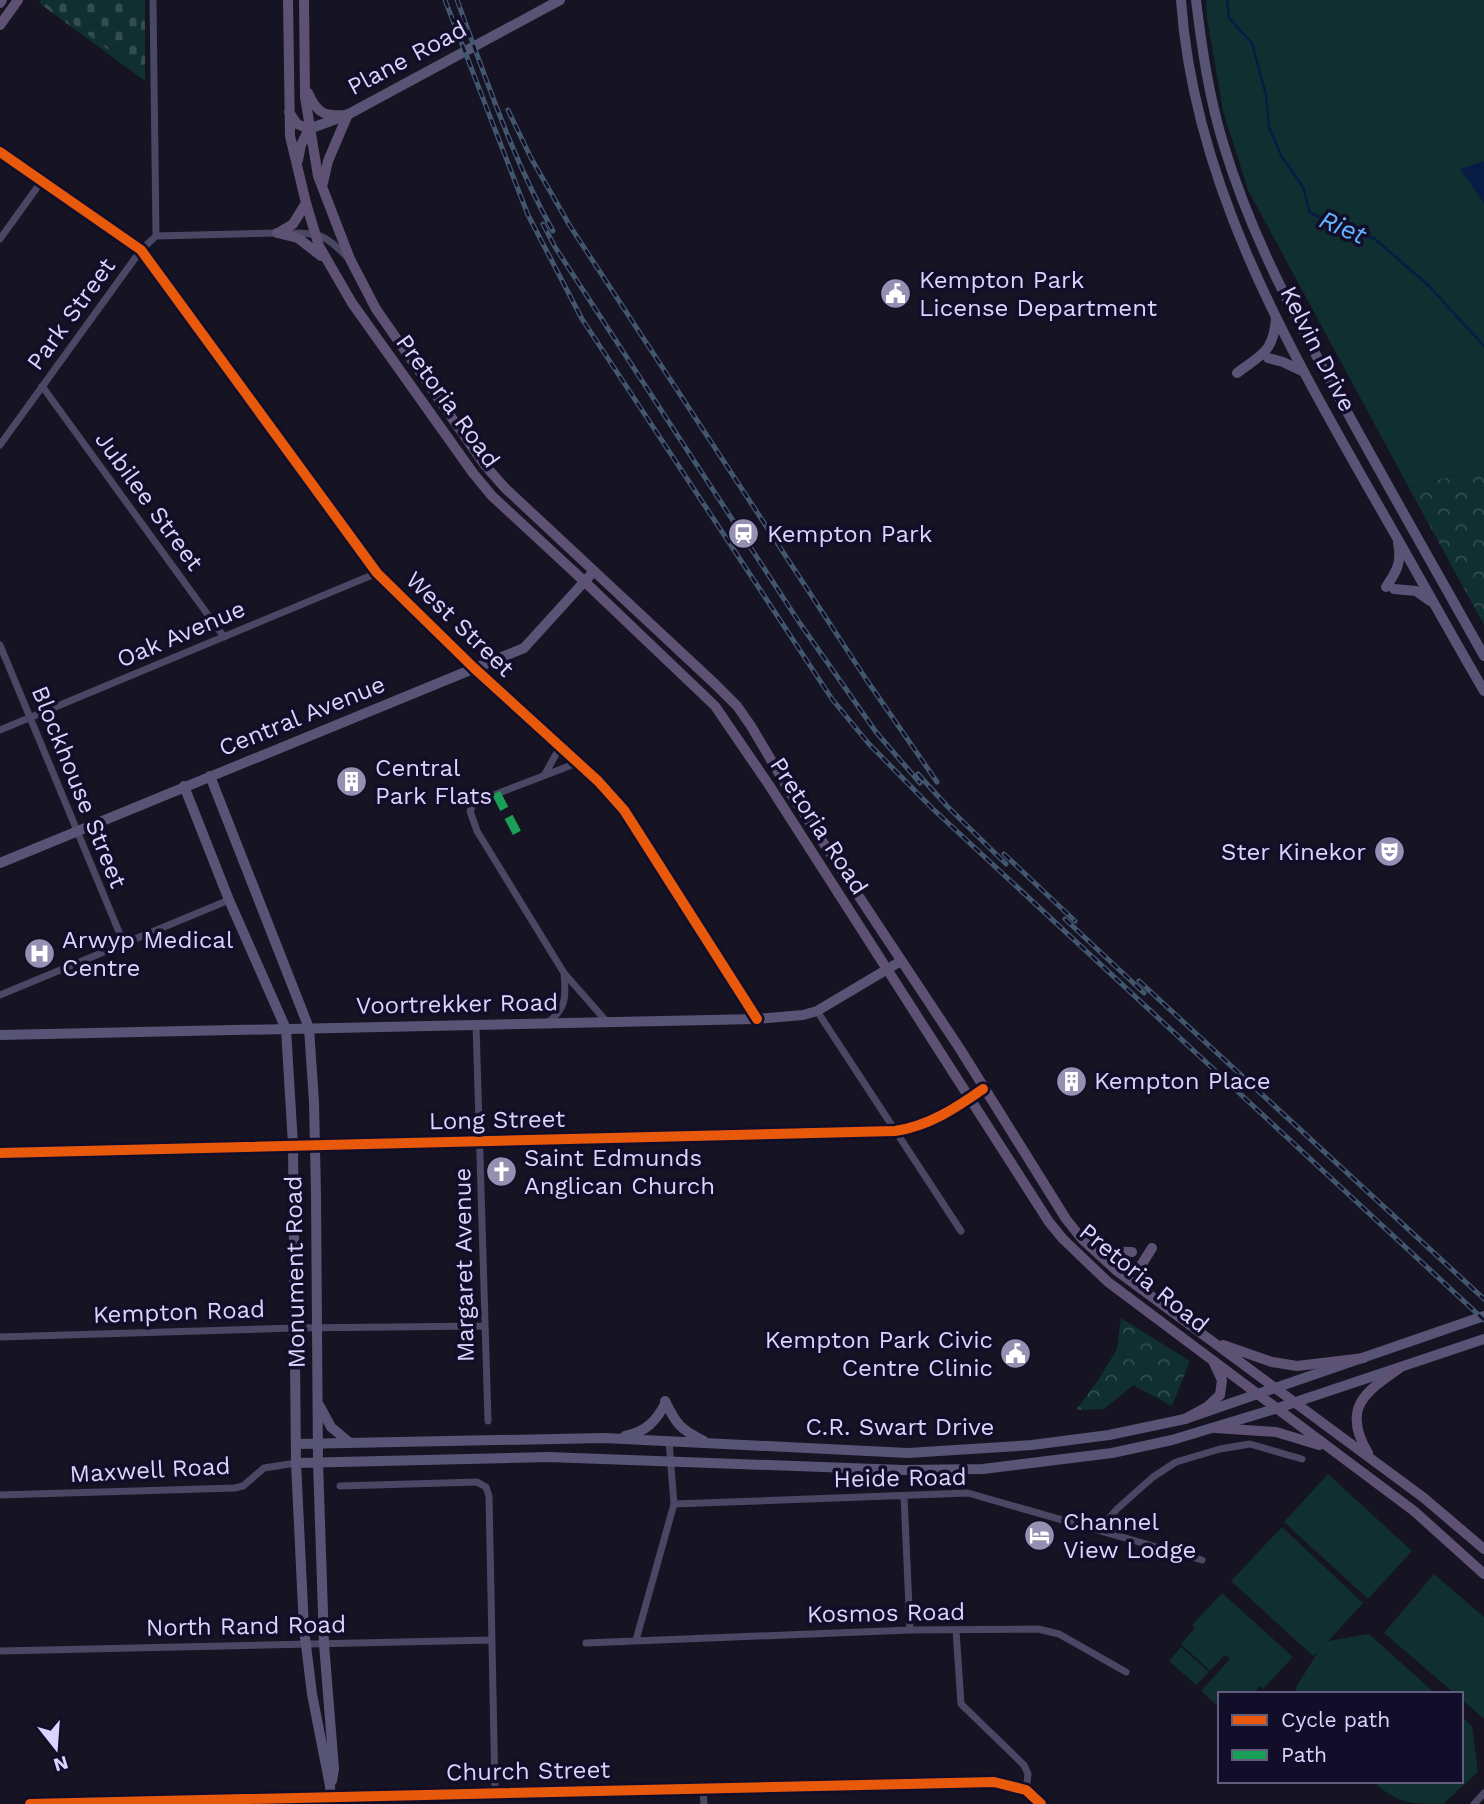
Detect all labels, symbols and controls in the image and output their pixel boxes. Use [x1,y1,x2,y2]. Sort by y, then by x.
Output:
street label: Plane Road [343,15,471,101]
water label: Riet [1315,204,1371,250]
street label: Park Street [21,253,121,375]
place label: Kempton Park License Department [919,266,1157,322]
public building icon: Kempton Park License Department [879,277,913,311]
street label: Kelvin Drive [1274,282,1362,416]
street label: Pretoria Road [390,329,506,473]
street label: Jubilee Street [89,426,209,576]
station icon: Kempton Park [727,517,761,551]
place label: Kempton Park [767,520,933,548]
street label: West Street [400,566,520,682]
street label: Oak Avenue [113,594,249,674]
street label: Central Avenue [215,670,389,762]
street label: Blockhouse Street [26,682,132,892]
street label: Pretoria Road [764,752,874,900]
place label: Central Park Flats [375,754,492,810]
building icon: Central Park Flats [335,765,369,799]
theatre icon: Ster Kinekor [1372,835,1406,869]
place label: Ster Kinekor [1221,838,1366,866]
place label: Arwyp Medical Centre [62,926,234,982]
hospital icon: Arwyp Medical Centre [22,937,56,971]
street label: Voortrekker Road [356,988,558,1020]
building icon: Kempton Place [1054,1064,1088,1098]
place label: Kempton Place [1094,1067,1271,1095]
street label: Long Street [429,1105,565,1135]
place label: Saint Edmunds Anglican Church [524,1144,715,1200]
church icon: Saint Edmunds Anglican Church [484,1155,518,1189]
street label: Margaret Avenue [448,1167,480,1363]
street label: Monument Road [279,1175,311,1369]
street label: Pretoria Road [1074,1217,1214,1339]
street label: Kempton Road [92,1295,266,1329]
place label: Kempton Park Civic Centre Clinic [765,1326,993,1382]
public building icon: Kempton Park Civic Centre Clinic [999,1337,1033,1371]
street label: C.R. Swart Drive [806,1413,994,1441]
street label: Maxwell Road [69,1452,231,1488]
street label: Heide Road [833,1463,967,1493]
place label: Channel View Lodge [1063,1508,1196,1564]
hotel icon: Channel View Lodge [1023,1519,1057,1553]
street label: Kosmos Road [807,1598,965,1628]
street label: North Rand Road [146,1610,346,1642]
legend [1218,1692,1463,1783]
text: Cycle path [1281,1707,1390,1732]
north arrow [21,1713,91,1783]
text: Path [1281,1742,1327,1767]
text: N [51,1751,71,1777]
street label: Church Street [446,1756,610,1786]

